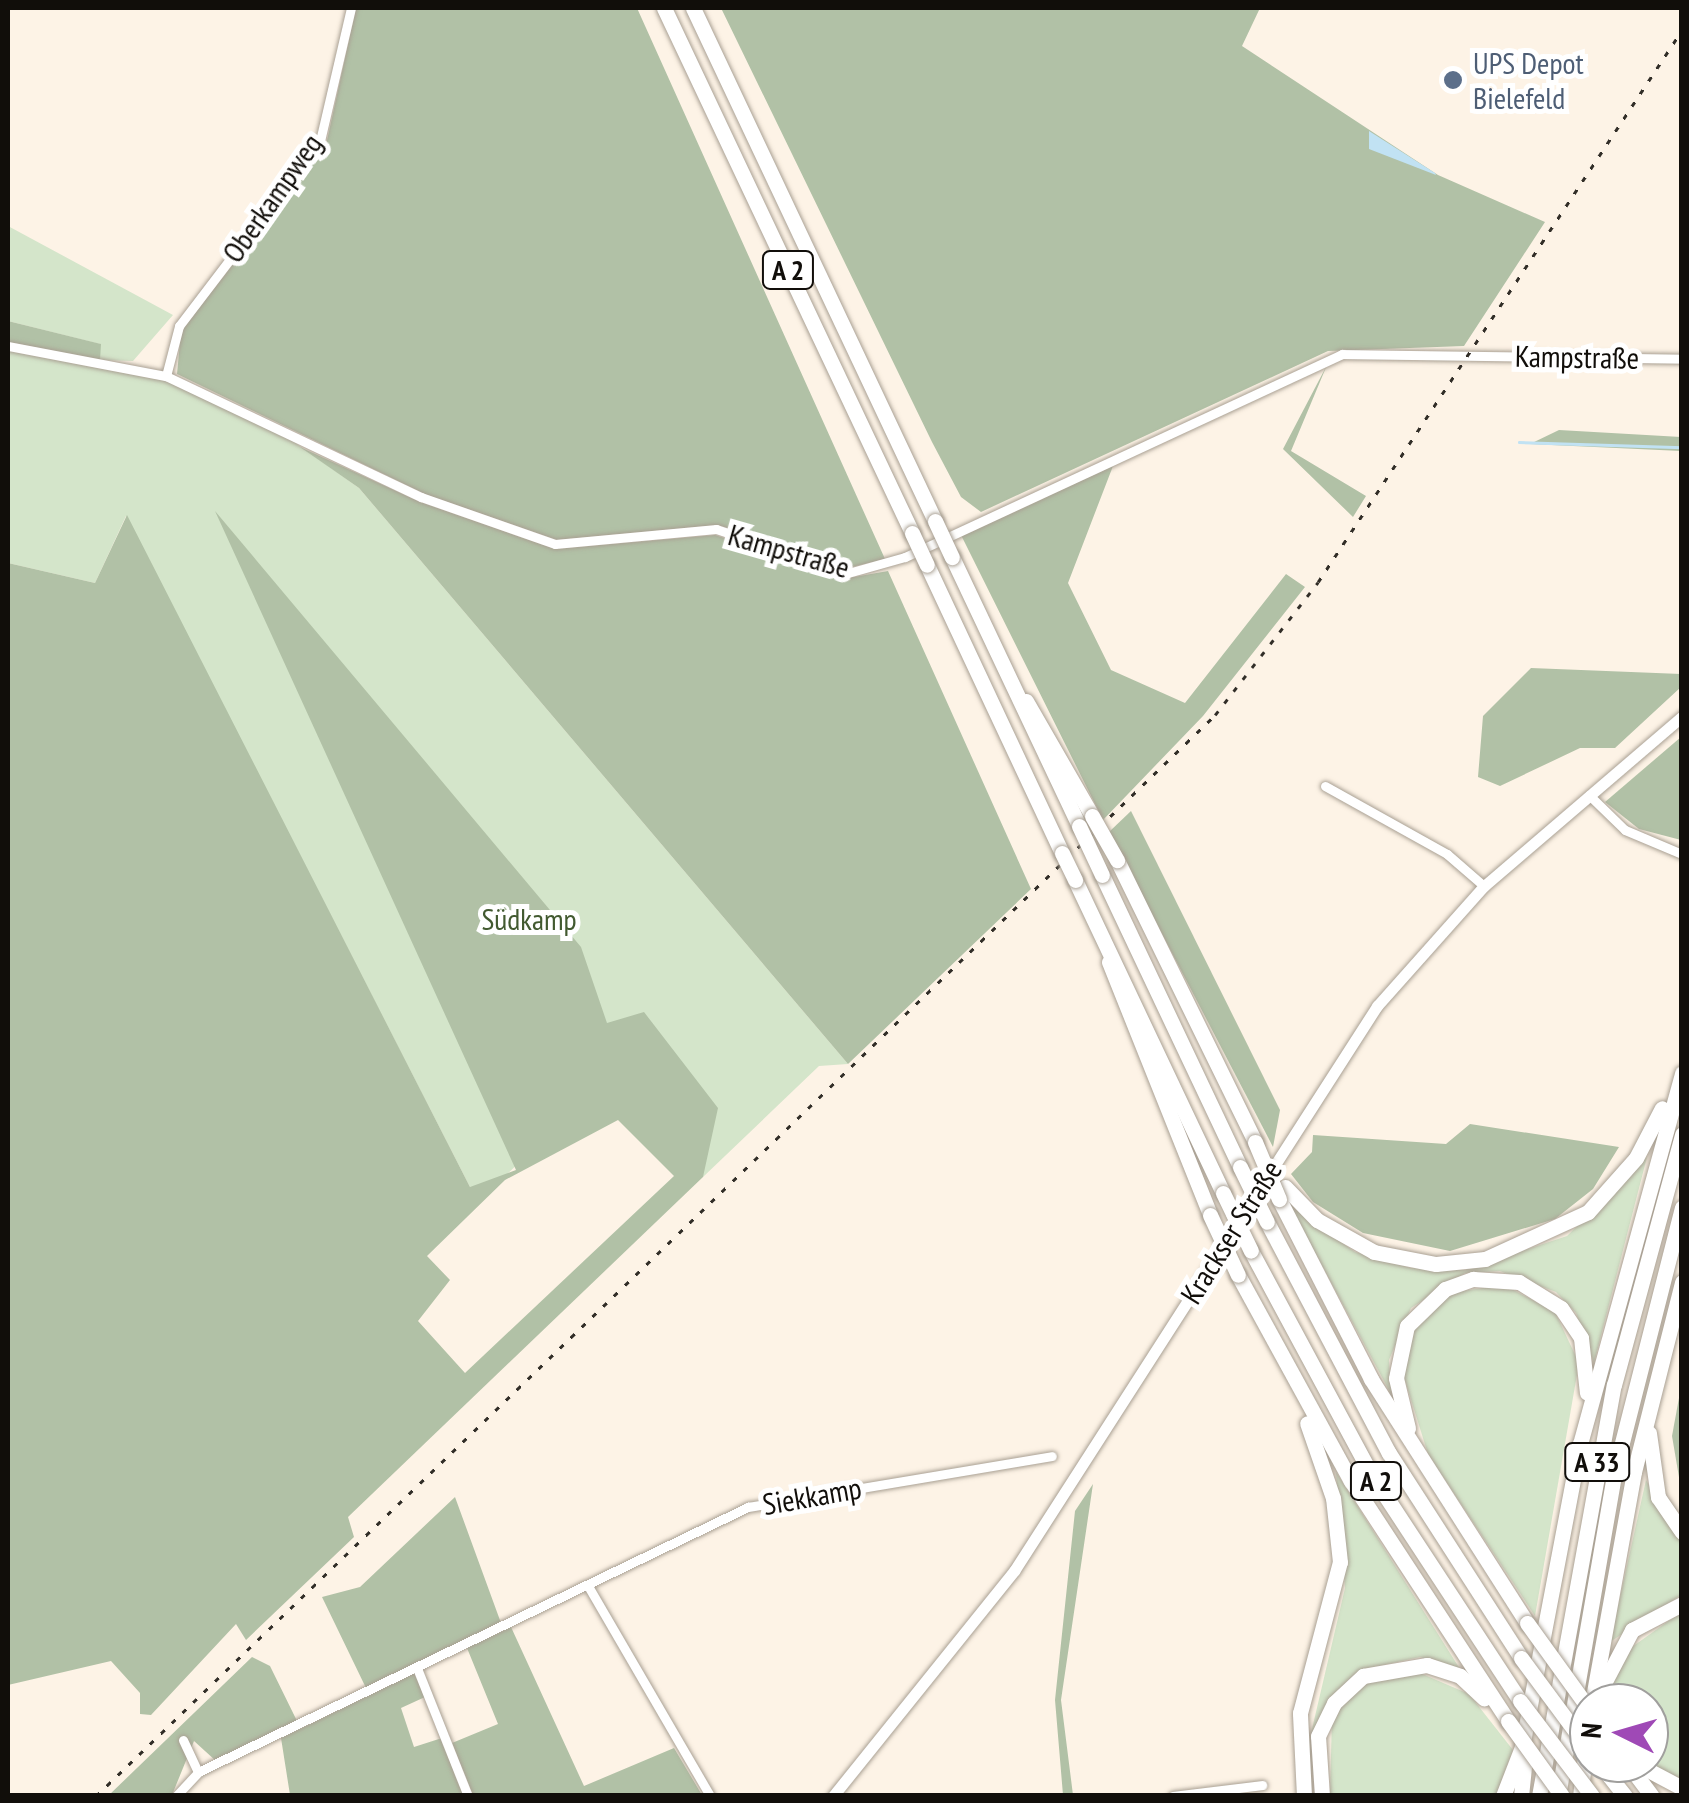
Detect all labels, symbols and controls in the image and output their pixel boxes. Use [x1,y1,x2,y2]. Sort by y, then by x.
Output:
place label: UPS Depot Bielefeld [1473,45,1584,116]
marker: UPS Depot Bielefeld [1442,69,1464,91]
street label: Oberkampweg [215,127,329,269]
road number: A 2 [760,247,816,293]
street label: Kampstraße [1515,338,1639,376]
street label: Kampstraße [724,517,854,585]
park label: Südkamp [481,901,577,937]
street label: Krackser Straße [1173,1154,1289,1310]
road number: A 33 [1562,1439,1632,1485]
road number: A 2 [1348,1458,1404,1504]
street label: Siekkamp [760,1470,864,1522]
north arrow [1569,1683,1669,1783]
text: N [1572,1721,1610,1740]

